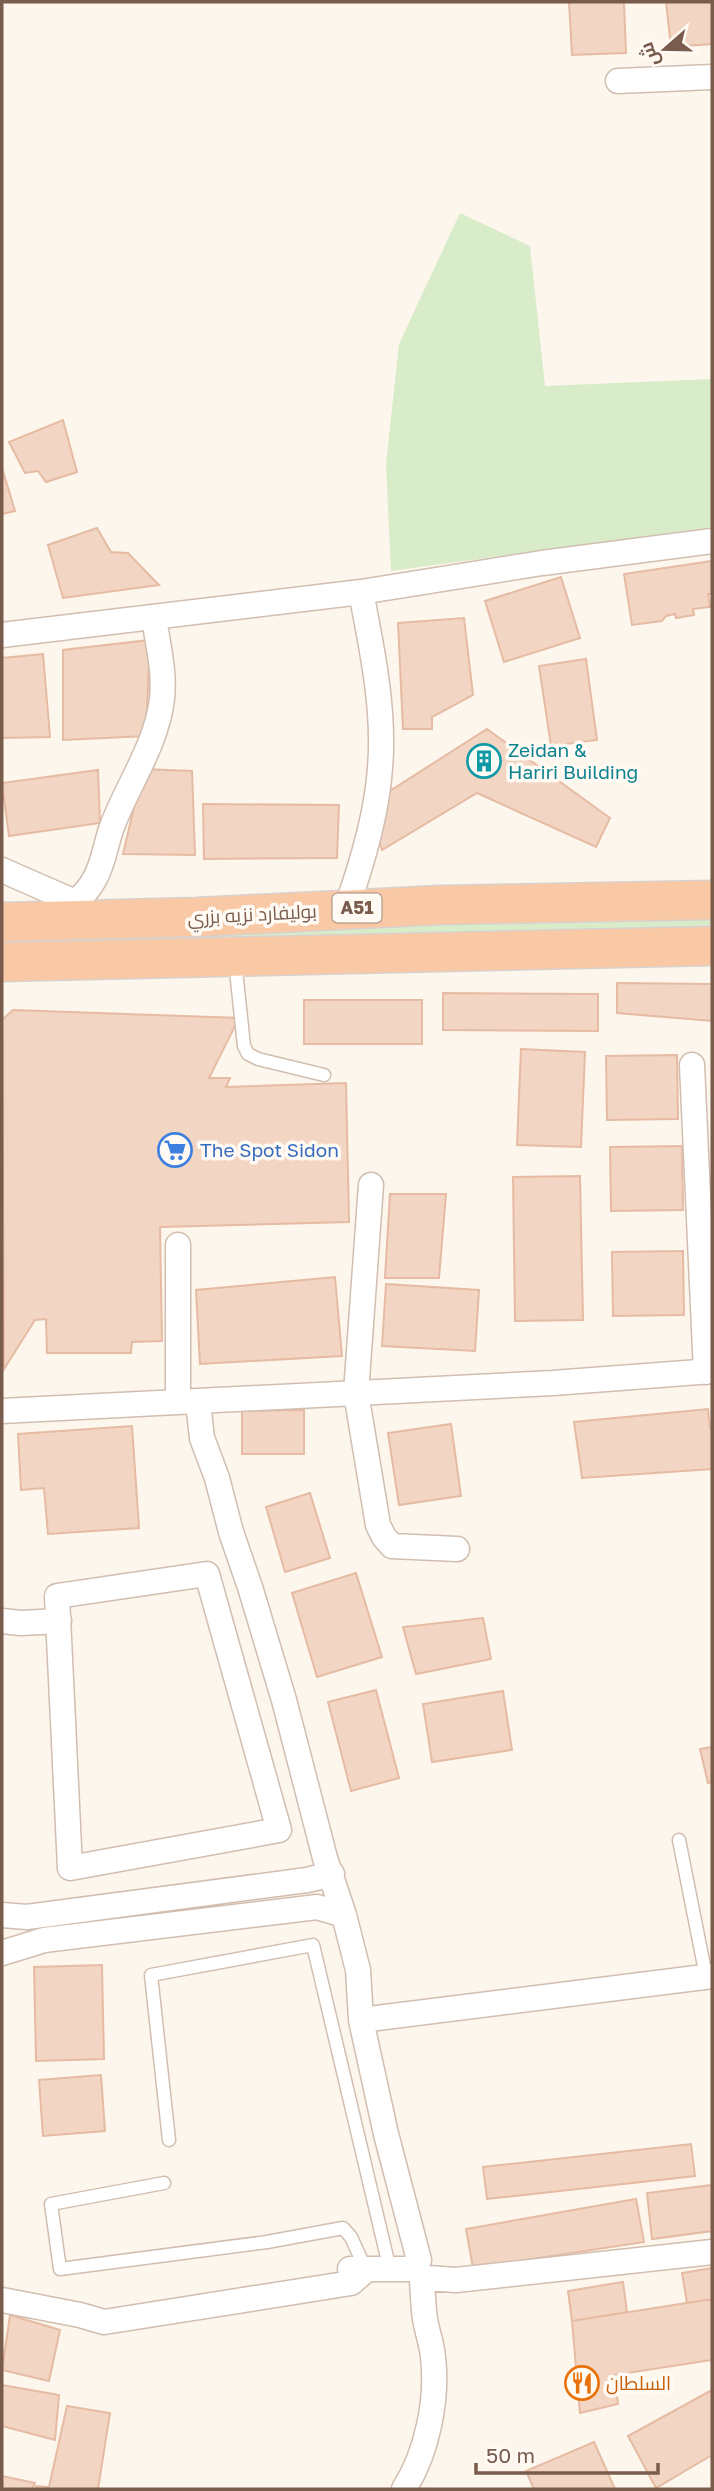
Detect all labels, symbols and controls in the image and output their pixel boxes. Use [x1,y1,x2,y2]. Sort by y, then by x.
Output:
north arrow [630,14,700,84]
text: ش [634,39,664,70]
place label: Zeidan & Hariri Building [508,738,638,783]
building icon: Zeidan & Hariri Building [465,742,503,780]
road number: A51 [332,894,382,923]
street label: بوليفارد نزيه بزري [187,899,317,932]
supermarket icon: The Spot Sidon [156,1131,194,1169]
place label: The Spot Sidon [200,1138,339,1161]
restaurant icon: السلطان [563,2364,601,2402]
place label: السلطان [606,2371,671,2395]
scale bar [476,2432,658,2476]
text: 50 m [486,2442,535,2468]

